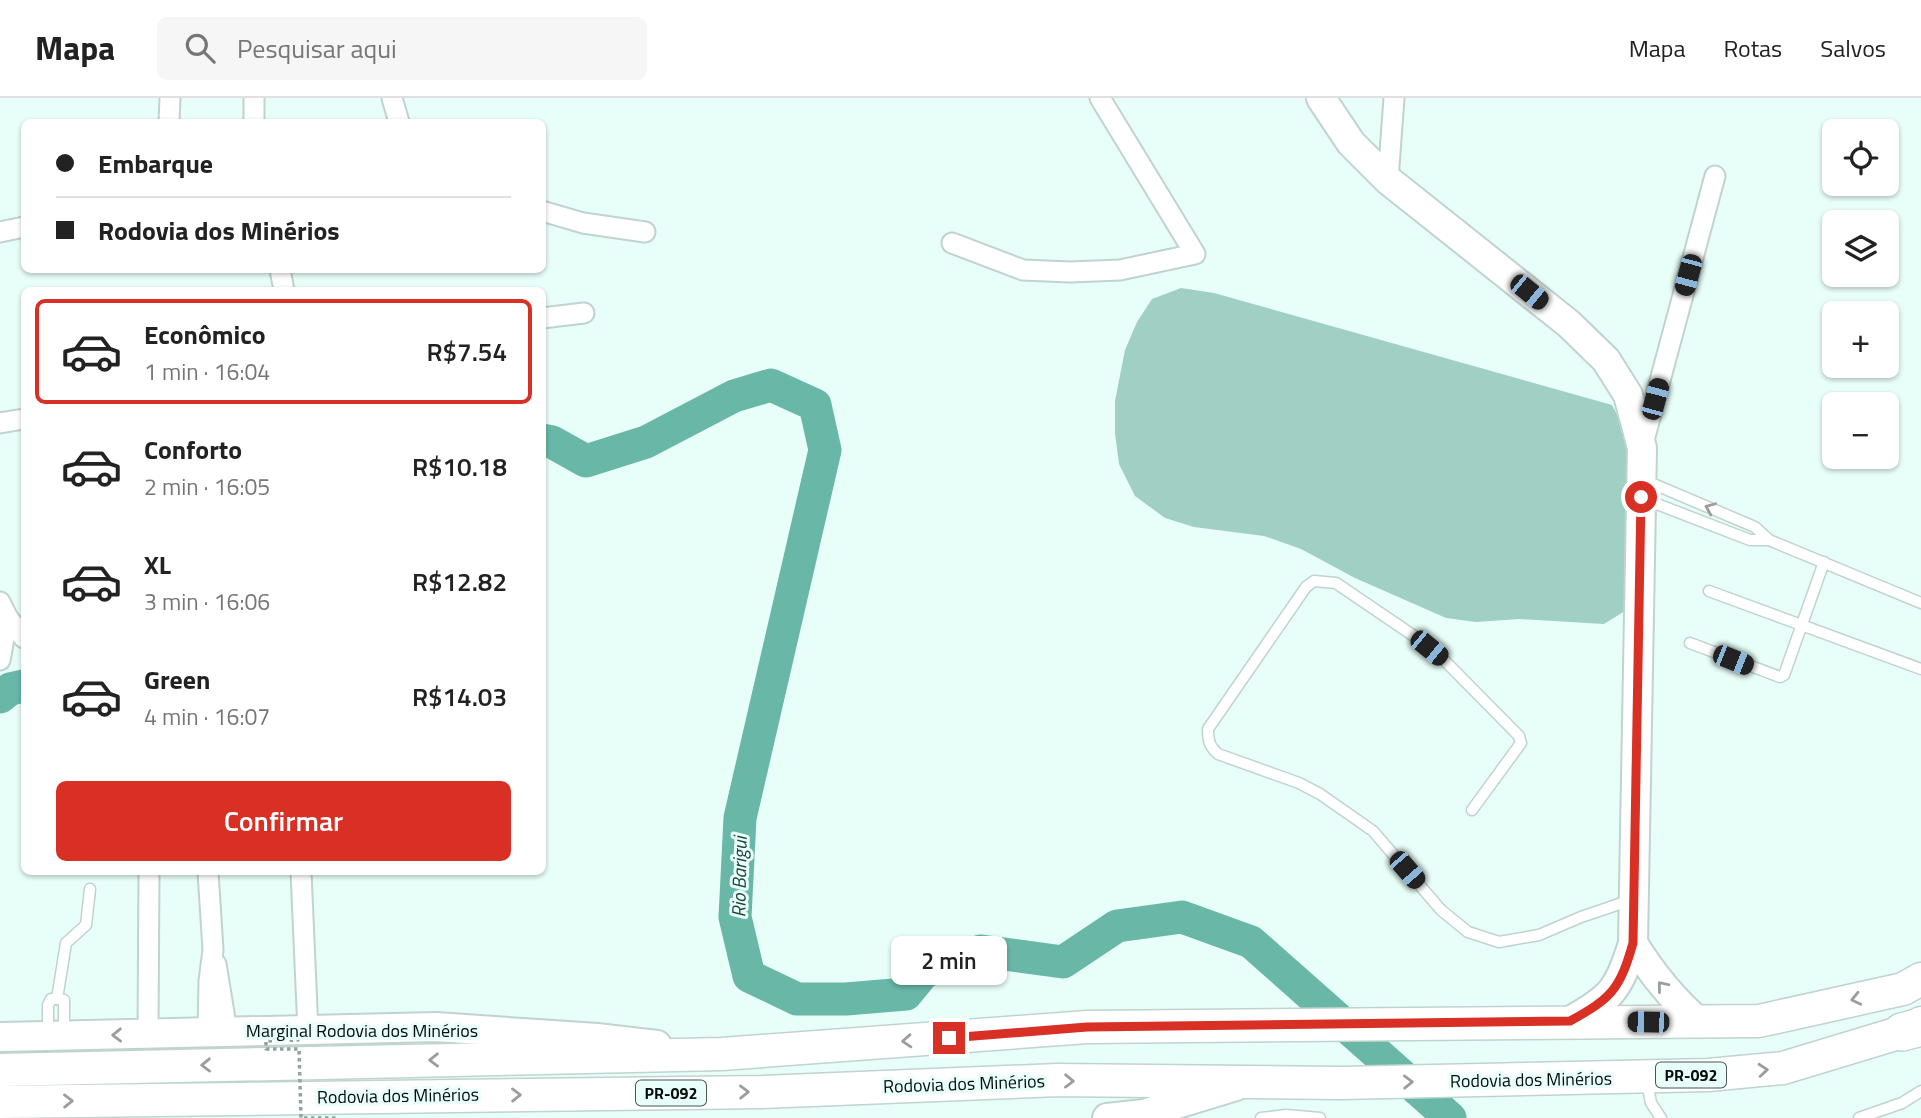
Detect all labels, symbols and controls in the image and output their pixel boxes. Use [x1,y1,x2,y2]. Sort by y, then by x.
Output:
search box [157,17,647,80]
text: Mapa [35,23,115,73]
icon: search [181,29,219,67]
text: Pesquisar aqui [237,29,397,68]
text: Mapa [1629,30,1685,66]
text: Rotas [1723,30,1782,66]
text: Salvos [1820,30,1886,66]
map controls [1822,119,1899,469]
button: locate [1822,119,1899,196]
text: Embarque [98,144,213,183]
button: layers [1822,210,1899,287]
text: Rodovia dos Minérios [98,211,340,250]
car [1673,252,1704,298]
car [1507,271,1552,313]
button: + [1822,301,1899,378]
text: Econômico [144,315,266,354]
icon: car [60,320,123,383]
text: R$7.54 [426,332,507,371]
text: 1 min · 16:04 [144,354,270,389]
car [1640,376,1671,422]
button: − [1822,392,1899,469]
text: Conforto [144,430,242,469]
icon: car [60,435,123,498]
text: R$10.18 [412,447,507,486]
text: 2 min · 16:05 [144,469,270,504]
route start [1625,481,1657,513]
one-way arrow [1704,502,1716,516]
text: XL [144,545,171,584]
icon: car [60,550,123,613]
text: R$12.82 [412,562,507,601]
text: 3 min · 16:06 [144,584,270,619]
car [1407,627,1452,669]
car [1710,642,1757,678]
text: Green [144,660,210,699]
icon: car [60,665,123,728]
text: R$14.03 [412,677,507,716]
text: 4 min · 16:07 [144,699,270,734]
button: Confirmar [56,781,511,861]
water label: Rio Barigui [723,834,754,918]
car [1386,847,1429,893]
callout: 2 min [891,936,1007,986]
text: 2 min [921,943,977,978]
one-way arrow [1658,982,1670,995]
one-way arrow [1850,991,1862,1005]
car [1627,1011,1670,1033]
street label: Marginal Rodovia dos Minérios [246,1017,478,1044]
route end [933,1022,965,1054]
one-way arrow [111,1027,121,1043]
one-way arrow [901,1033,912,1048]
one-way arrow [428,1053,439,1068]
one-way arrow [201,1058,212,1073]
one-way arrow [1757,1062,1769,1077]
road number: PR-092 [1656,1063,1726,1088]
street label: Rodovia dos Minérios [1450,1065,1612,1094]
street label: Rodovia dos Minérios [883,1067,1045,1100]
one-way arrow [1064,1073,1075,1089]
one-way arrow [1403,1074,1413,1090]
road number: PR-092 [636,1080,706,1105]
street label: Rodovia dos Minérios [317,1081,479,1110]
one-way arrow [739,1084,749,1100]
one-way arrow [511,1087,522,1103]
one-way arrow [63,1093,74,1109]

